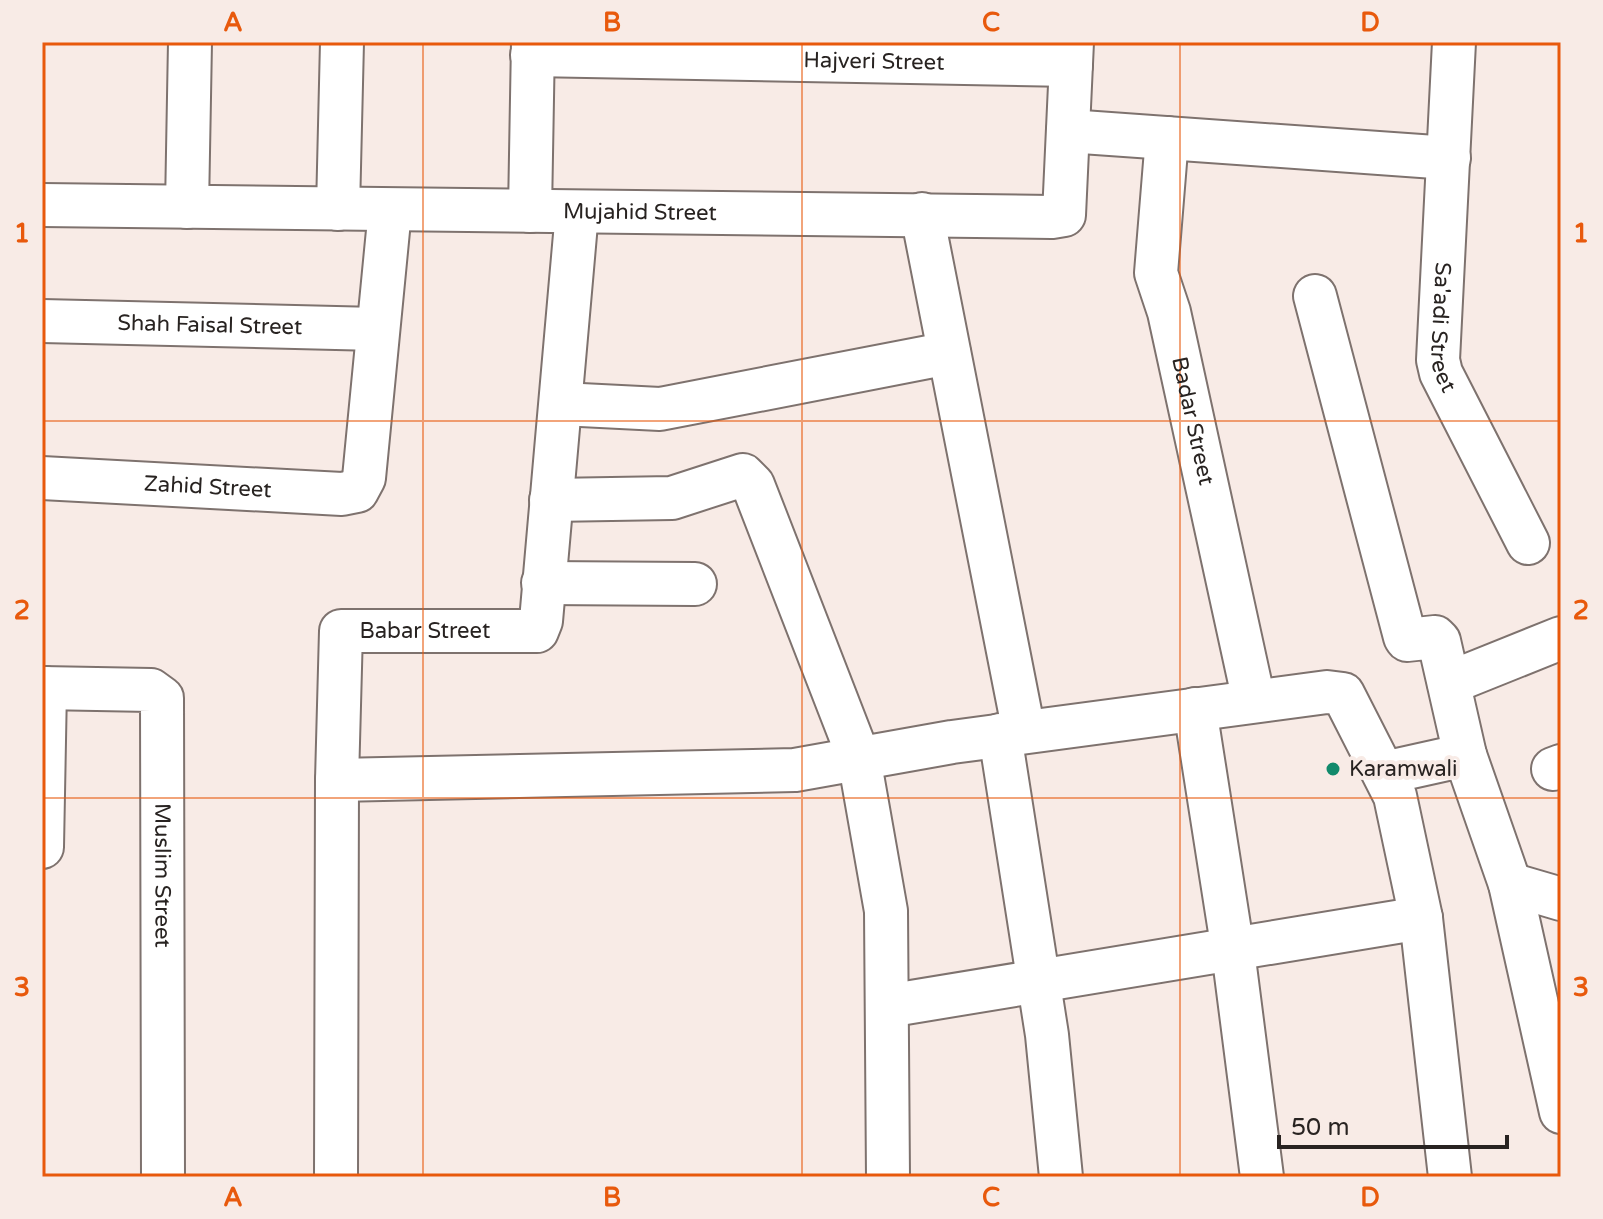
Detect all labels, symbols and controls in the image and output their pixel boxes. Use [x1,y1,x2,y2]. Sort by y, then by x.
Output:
text: A [223,7,243,38]
text: B [603,7,621,38]
text: C [982,7,1000,38]
text: D [1360,7,1380,38]
street label: Hajveri Street [803,47,945,76]
street label: Mujahid Street [563,198,717,226]
text: 1 [14,218,30,249]
text: 1 [1573,218,1589,249]
street label: Sa'adi Street [1425,261,1462,397]
street label: Shah Faisal Street [117,310,303,340]
street label: Badar Street [1166,354,1219,488]
street label: Zahid Street [143,470,272,503]
text: 2 [14,595,30,626]
text: 2 [1573,595,1589,626]
street label: Babar Street [359,618,490,644]
place label: Karamwali [1349,756,1458,782]
marker: Karamwali [1324,760,1342,778]
street label: Muslim Street [149,803,176,948]
text: 3 [14,972,30,1003]
text: 3 [1573,972,1589,1003]
scale bar [1279,1099,1507,1149]
text: 50 m [1291,1113,1349,1142]
text: A [223,1182,243,1213]
text: B [603,1182,621,1213]
text: C [982,1182,1000,1213]
text: D [1360,1182,1380,1213]

